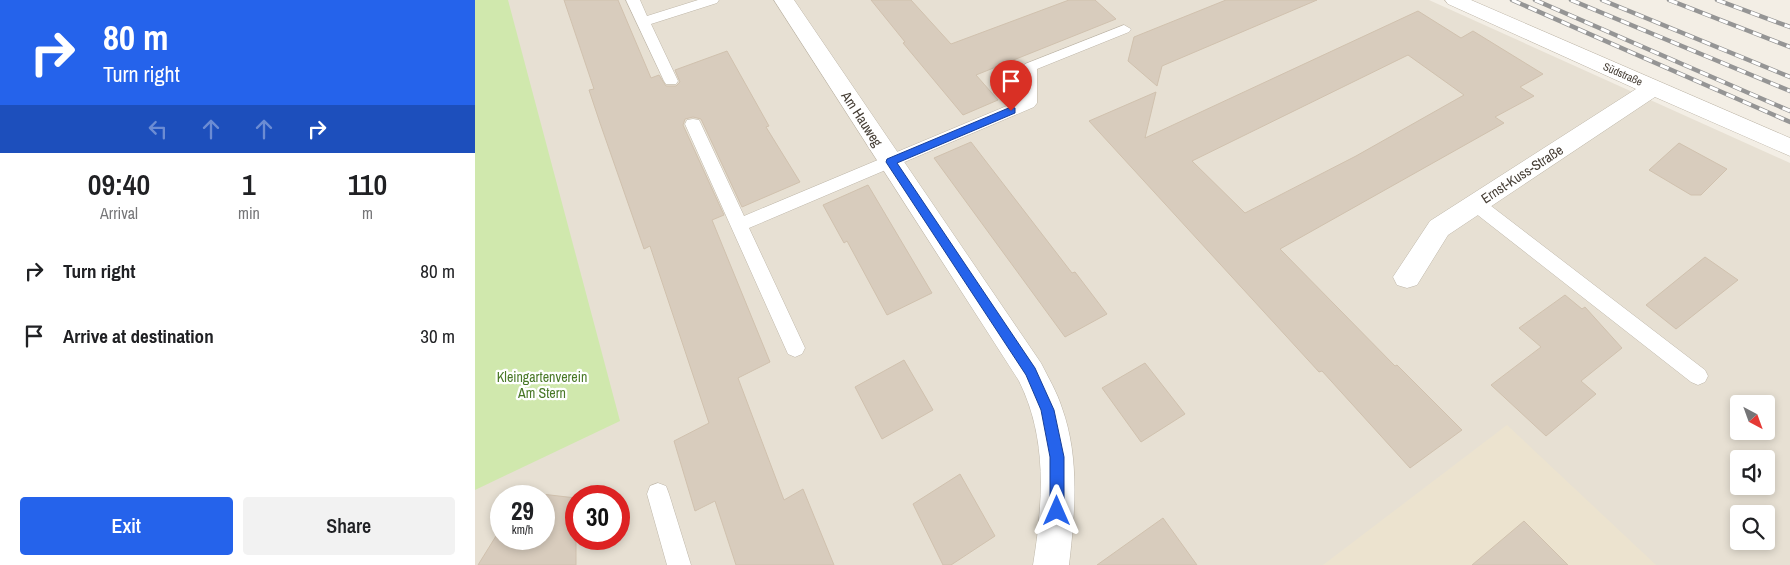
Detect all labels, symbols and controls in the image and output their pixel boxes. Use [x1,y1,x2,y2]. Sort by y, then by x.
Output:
text: 80 m [103,14,168,61]
icon: right [20,20,85,85]
text: Turn right [103,59,180,89]
street label: Südstraße [1601,59,1645,89]
pin [990,60,1032,111]
icon: arrive [997,67,1025,95]
street label: Am Hauweg [837,87,887,151]
icon: left [144,115,172,143]
icon: ahead [197,115,225,143]
icon: ahead [250,115,278,143]
icon: right [303,115,331,143]
street label: Ernst-Kuss-Straße [1478,141,1566,207]
text: 09:40 [88,164,150,204]
text: 1 [242,164,256,204]
text: 110 [348,164,387,204]
text: Arrival [100,202,138,224]
text: min [238,202,260,224]
text: m [362,202,373,224]
icon: right [20,257,48,285]
text: Turn right [63,258,135,284]
text: 80 m [420,258,455,284]
icon: arrive [20,322,48,350]
text: Arrive at destination [63,323,214,349]
text: 30 m [420,323,455,349]
park label: Kleingartenverein Am Stern [497,368,587,402]
north arrow [1730,395,1775,440]
map controls [1730,395,1775,550]
button: sound [1730,450,1775,495]
position arrow [1030,484,1082,536]
speed limit sign: 30 [565,485,630,550]
text: 29 [511,494,534,528]
button: Exit [20,497,233,555]
button: Share [243,497,455,555]
button: search [1730,505,1775,550]
text: km/h [512,522,533,538]

